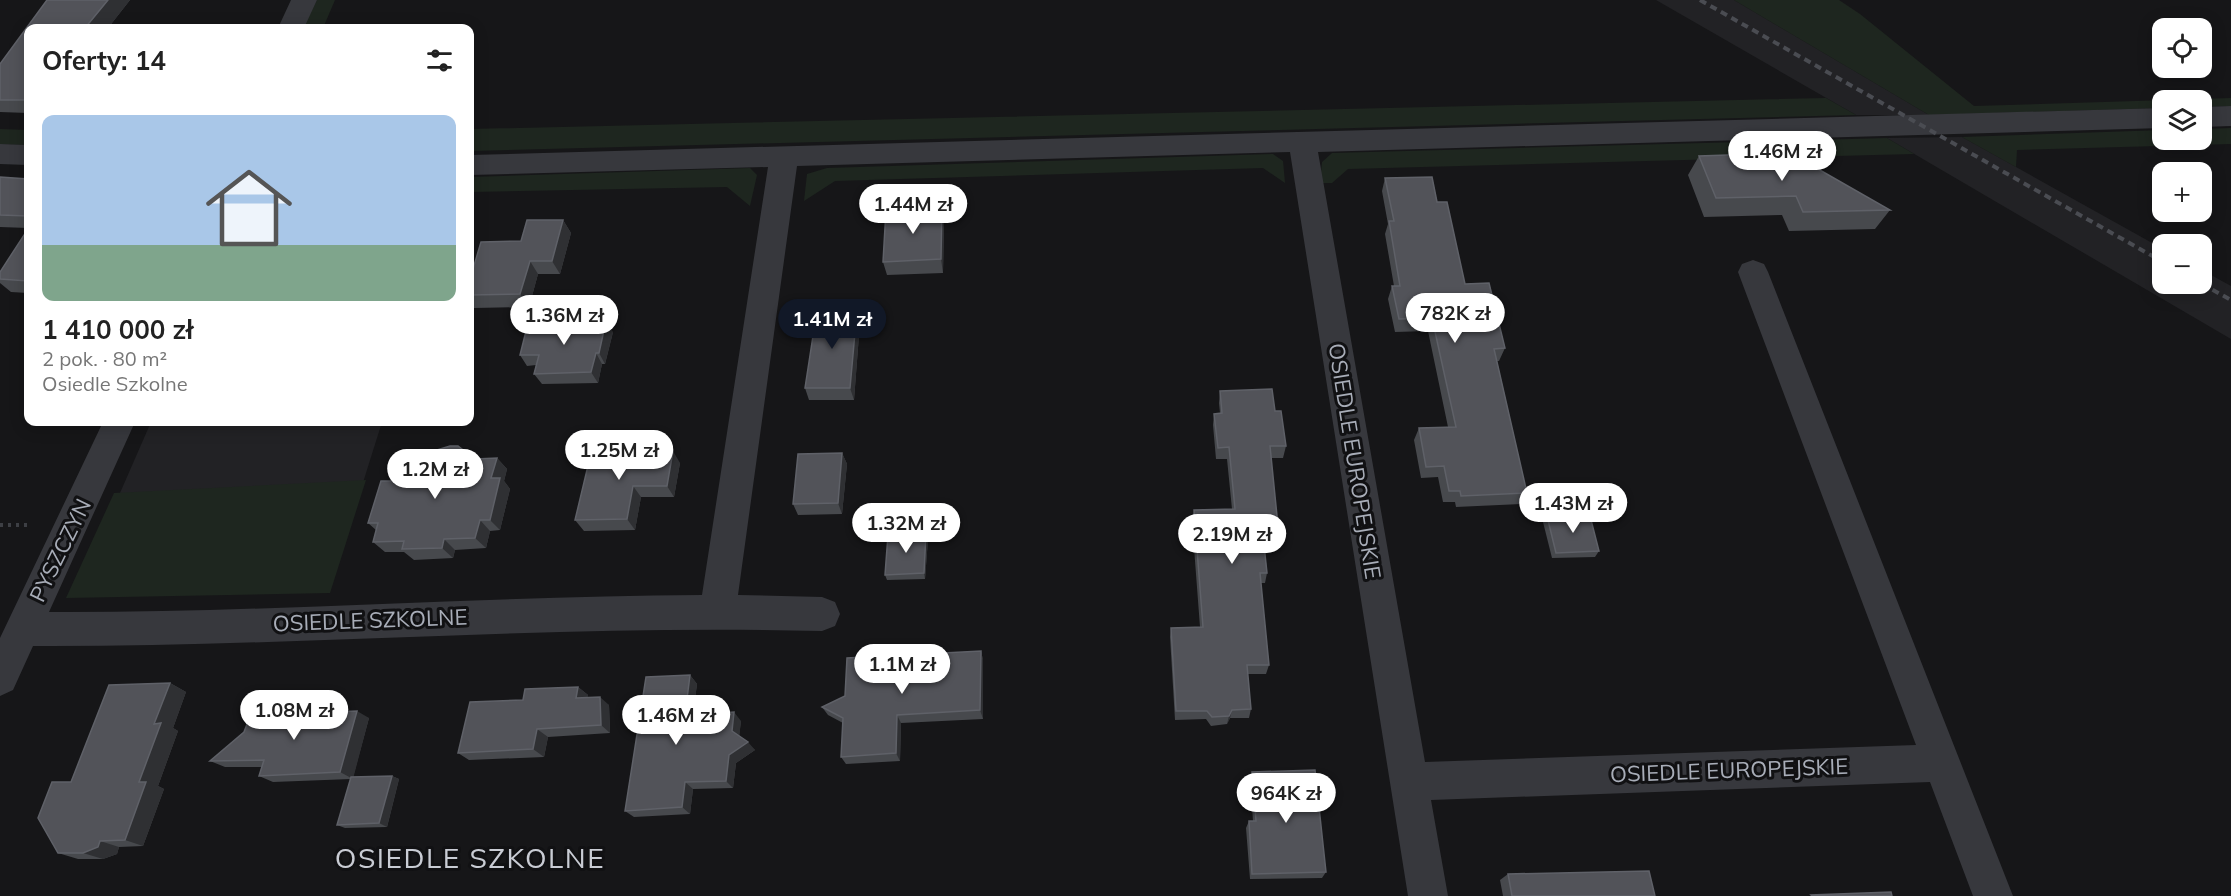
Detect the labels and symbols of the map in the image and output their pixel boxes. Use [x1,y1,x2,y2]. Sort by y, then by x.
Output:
pin: 1.46M zł [1720,131,1844,182]
pin: 1.44M zł [851,184,975,235]
pin: 782K zł [1400,293,1510,344]
pin: 1.36M zł [502,295,626,346]
pin: 1.41M zł [770,299,894,350]
street label: OSIEDLE EUROPEJSKIE [1323,341,1387,581]
pin: 1.25M zł [557,430,681,481]
pin: 1.2M zł [380,449,490,500]
pin: 1.43M zł [1511,483,1635,534]
street label: PYSZCZYN [23,494,97,606]
pin: 1.32M zł [844,503,968,554]
pin: 2.19M zł [1170,514,1294,565]
street label: OSIEDLE SZKOLNE [272,603,468,637]
pin: 1.1M zł [847,644,957,695]
pin: 1.08M zł [232,690,356,741]
pin: 1.46M zł [614,695,738,746]
street label: OSIEDLE EUROPEJSKIE [1609,752,1849,788]
pin: 964K zł [1231,773,1341,824]
district label: OSIEDLE SZKOLNE [335,840,605,875]

